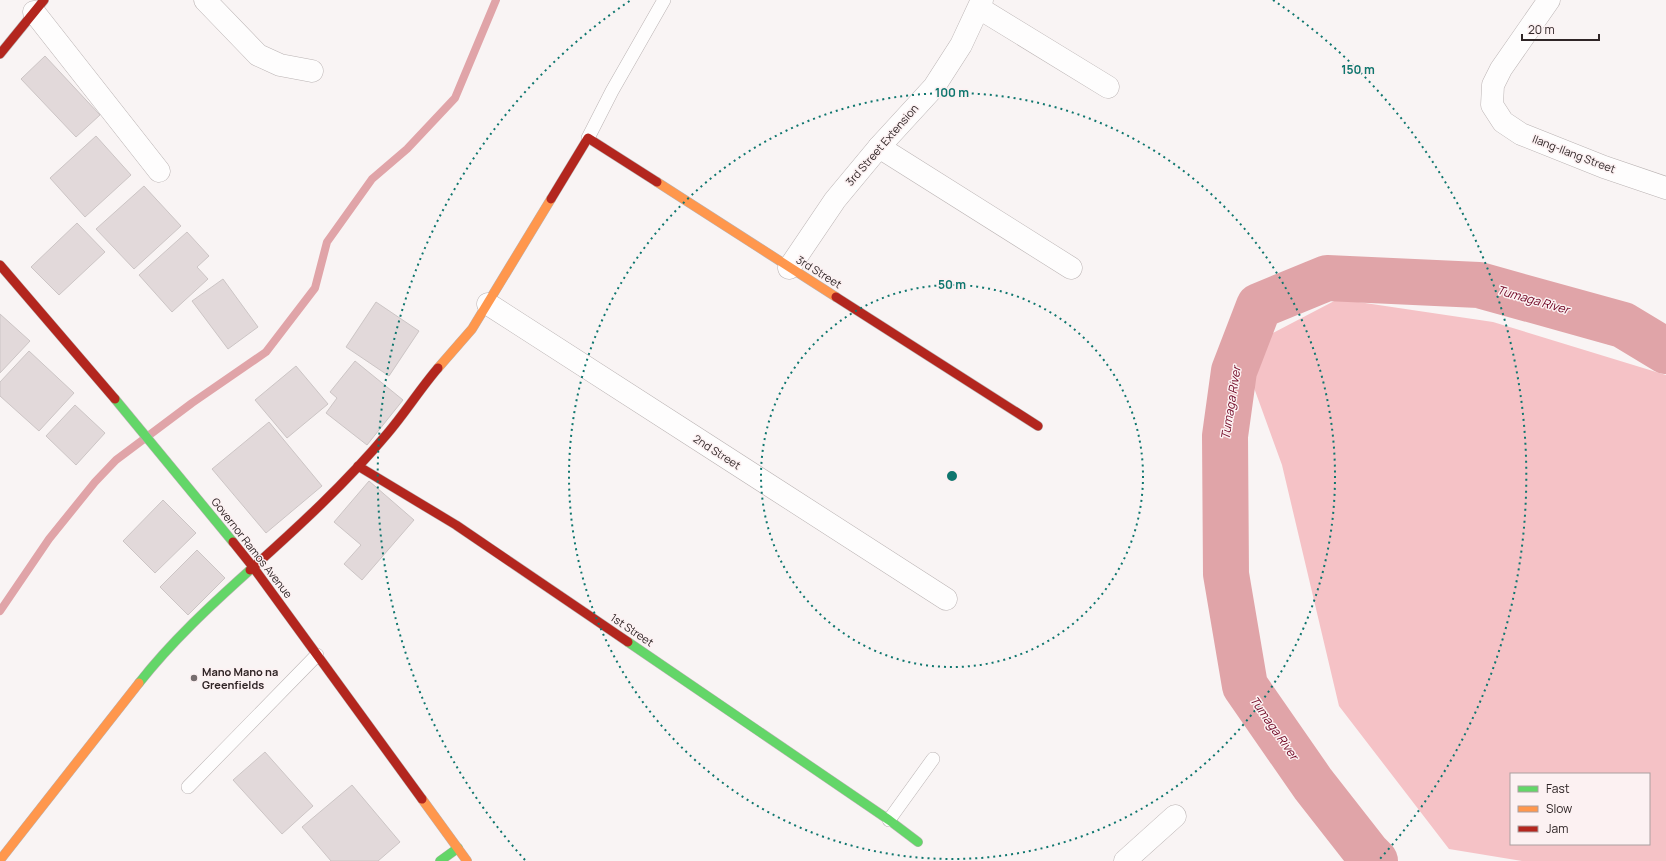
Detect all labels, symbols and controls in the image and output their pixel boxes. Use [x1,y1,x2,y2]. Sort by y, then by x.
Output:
scale bar [1522,16,1599,42]
text: 20 m [1528,21,1555,38]
text: 150 m [1341,61,1375,78]
text: 100 m [935,84,969,101]
street label: 3rd Street Extension [842,101,921,189]
street label: Ilang-Ilang Street [1531,131,1618,176]
street label: 3rd Street [794,252,845,291]
text: 50 m [938,276,966,293]
water label: Tumaga River [1495,281,1573,318]
water label: Tumaga River [1216,363,1245,441]
street label: 2nd Street [691,431,744,473]
centre of rings [945,469,959,483]
street label: Governor Ramos Avenue [208,494,297,601]
street label: 1st Street [608,610,657,649]
place label: Mano Mano na Greenfields [202,664,278,692]
marker: Mano Mano na Greenfields [189,673,199,683]
water label: Tumaga River [1246,692,1304,764]
legend [1510,773,1650,845]
text: Fast [1546,780,1570,797]
text: Slow [1546,800,1572,817]
text: Jam [1546,820,1568,837]

